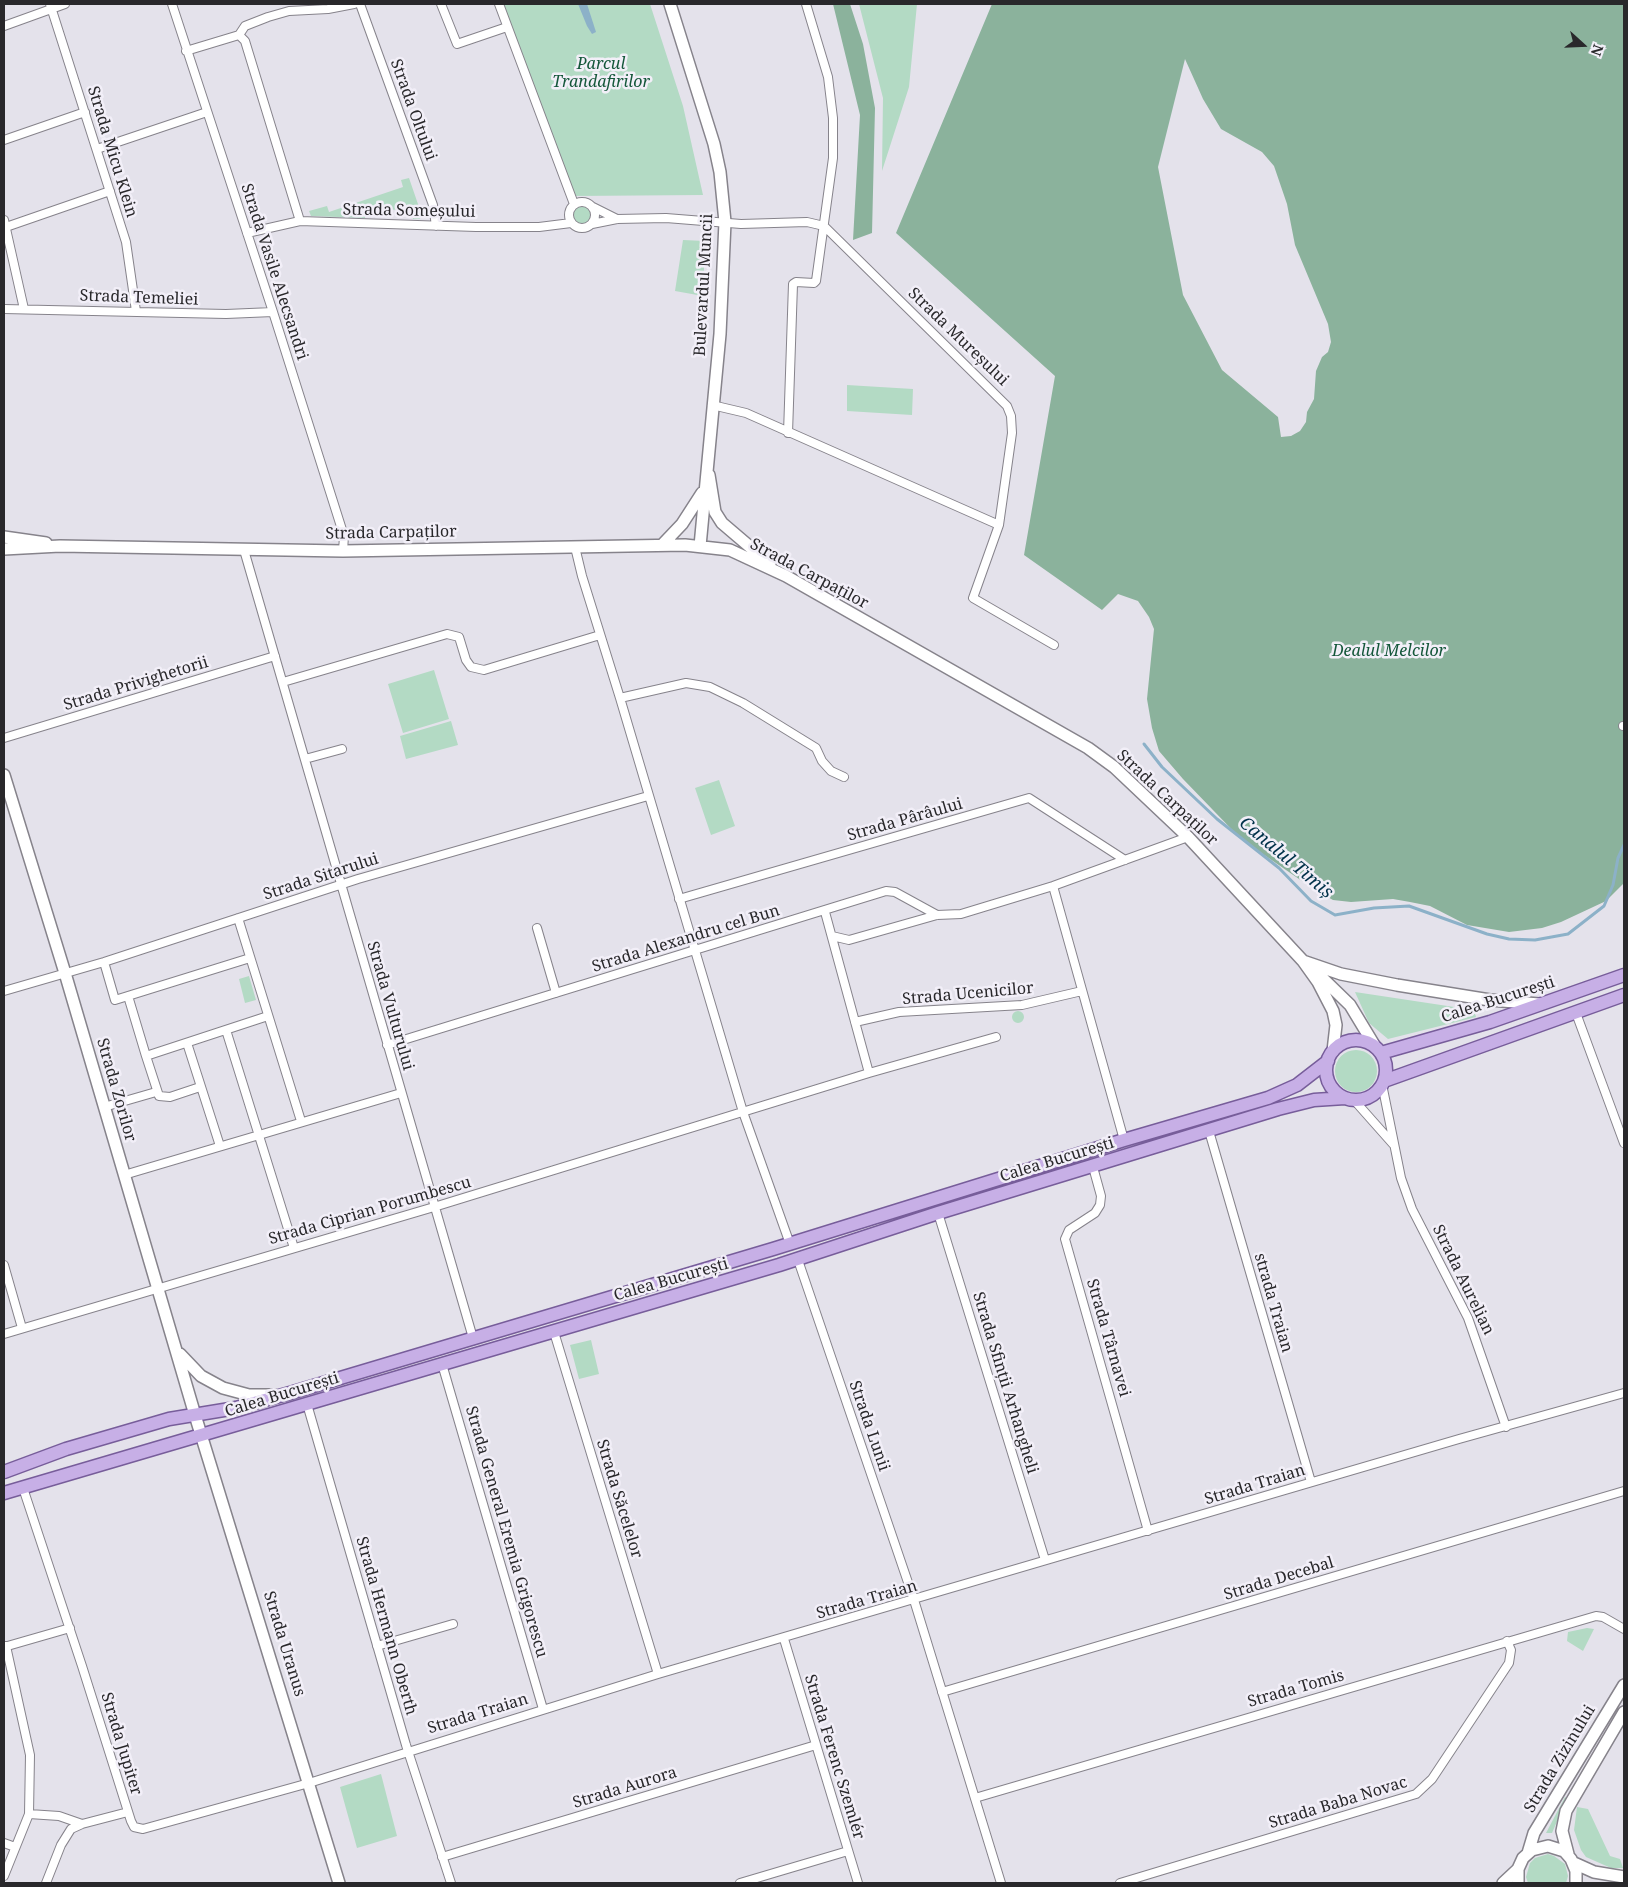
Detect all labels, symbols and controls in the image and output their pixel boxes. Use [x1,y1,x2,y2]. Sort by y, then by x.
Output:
north arrow [1558,20,1608,70]
text: N [1587,42,1608,59]
park label: Parcul Trandafirilor [552,54,650,92]
street label: Strada Oltului [386,57,440,163]
street label: Strada Micu Klein [83,84,141,220]
street label: Strada Vasile Alecsandri [236,181,312,363]
street label: Strada Someșului [342,200,476,222]
street label: Bulevardul Muncii [691,213,717,357]
street label: Strada Mureșului [904,284,1012,390]
street label: Strada Temeliei [79,286,199,310]
street label: Strada Carpaților [325,522,457,544]
street label: Strada Carpaților [747,535,871,613]
park label: Dealul Melcilor [1332,641,1446,661]
street label: Strada Privighetorii [61,653,211,715]
street label: Strada Carpaților [1112,746,1222,850]
street label: Strada Pârâului [845,794,965,846]
water label: Canalul Timiș [1235,813,1337,903]
street label: Strada Sitarului [261,849,381,905]
street label: Strada Alexandru cel Bun [590,901,782,977]
street label: Strada Vulturului [362,939,418,1073]
street label: Calea București [1439,973,1557,1027]
street label: Strada Ucenicilor [902,979,1034,1009]
street label: Strada Zorilor [92,1036,140,1144]
street label: Calea București [998,1134,1116,1186]
street label: Strada Ciprian Porumbescu [267,1173,473,1249]
street label: Strada Aurelian [1428,1222,1498,1338]
street label: strada Traian [1250,1251,1296,1355]
street label: Calea București [612,1254,730,1306]
street label: Strada Târnavei [1082,1277,1134,1399]
street label: Strada Sfinții Arhangheli [968,1290,1042,1476]
street label: Calea București [223,1369,341,1421]
street label: Strada Lunii [845,1378,893,1474]
street label: Strada General Eremia Grigorescu [461,1404,551,1660]
street label: Strada Săcelelor [592,1437,646,1561]
street label: Strada Traian [1202,1461,1308,1509]
street label: Strada Hermann Oberth [351,1535,421,1717]
street label: Strada Decebal [1222,1553,1336,1605]
street label: Strada Traian [814,1576,920,1624]
street label: Strada Uranus [259,1589,309,1699]
street label: Strada Tomis [1246,1666,1346,1712]
street label: Strada Ferenc Szemlér [800,1672,868,1842]
street label: Strada Jupiter [96,1690,146,1798]
street label: Strada Traian [425,1690,531,1738]
street label: Strada Zizinului [1520,1702,1600,1816]
street label: Strada Aurora [571,1763,679,1813]
street label: Strada Baba Novac [1267,1773,1409,1833]

